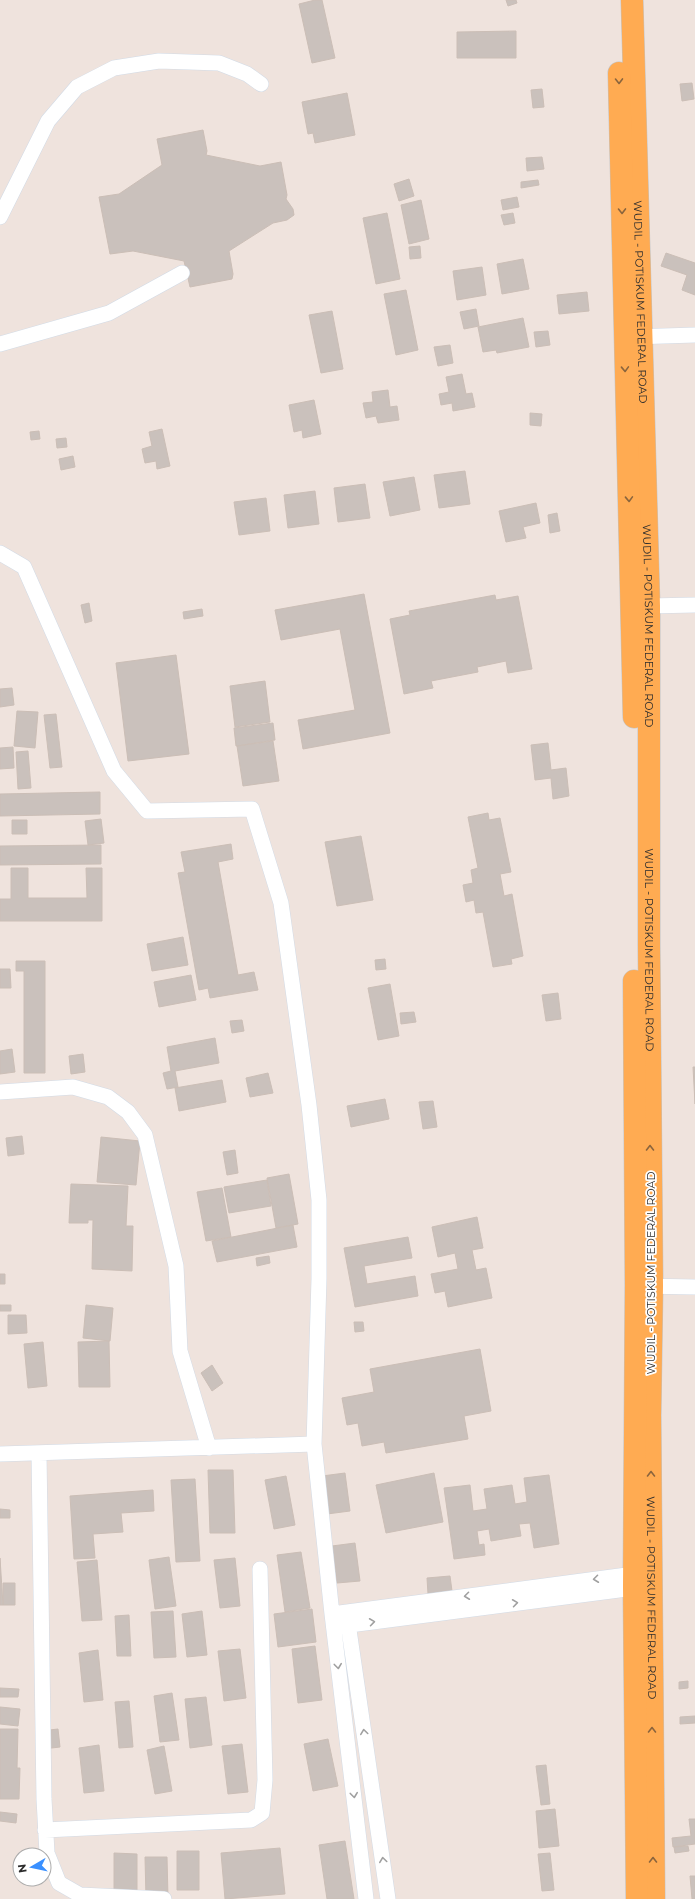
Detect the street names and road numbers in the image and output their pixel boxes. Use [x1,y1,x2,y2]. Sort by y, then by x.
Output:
street label: WUDIL - POTISKUM FEDERAL ROAD [631,200,650,404]
street label: WUDIL - POTISKUM FEDERAL ROAD [640,524,656,727]
street label: WUDIL - POTISKUM FEDERAL ROAD [642,848,657,1051]
street label: WUDIL - POTISKUM FEDERAL ROAD [644,1171,658,1375]
street label: WUDIL - POTISKUM FEDERAL ROAD [644,1496,659,1699]

